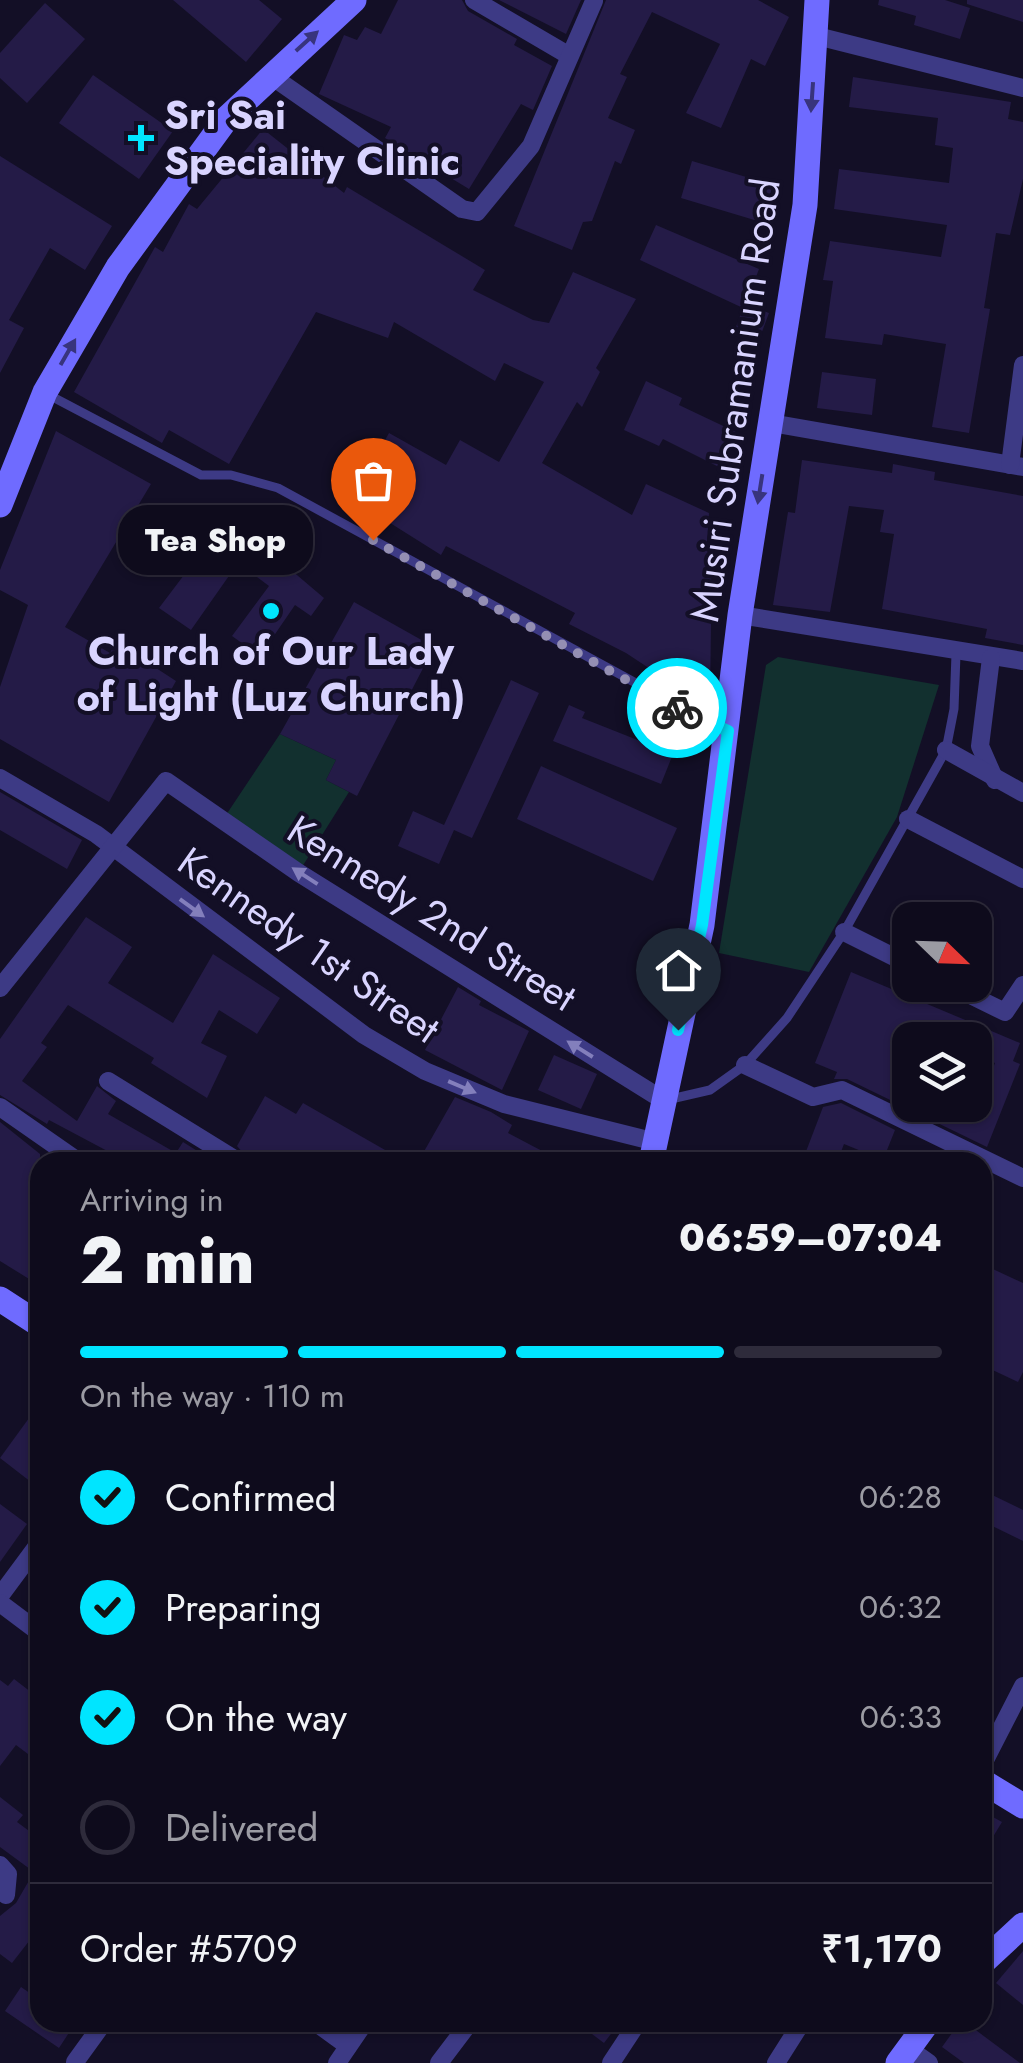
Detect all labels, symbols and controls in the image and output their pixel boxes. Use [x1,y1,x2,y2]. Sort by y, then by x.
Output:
one-way arrow [294,31,319,53]
one-way arrow [804,82,820,114]
place label: Sri Sai Speciality Clinic [164,86,460,190]
marker: Sri Sai Speciality Clinic [128,125,154,151]
street label: Musiri Subramanium Road [675,175,795,625]
one-way arrow [58,338,76,366]
pin [331,438,416,541]
icon: bag [346,453,401,508]
one-way arrow [752,473,767,505]
callout: Tea Shop [118,505,313,575]
text: Tea Shop [145,517,286,563]
marker: Church of Our Lady of Light (Luz Church) [260,600,282,622]
place label: Church of Our Lady of Light (Luz Church) [76,622,466,726]
courier [627,658,727,758]
icon: bike [650,681,705,736]
street label: Kennedy 2nd Street [276,801,588,1026]
street label: Kennedy 1st Street [166,833,452,1057]
one-way arrow [291,867,319,885]
one-way arrow [179,898,205,918]
north arrow [892,902,992,1002]
map controls [892,902,992,1122]
pin [636,928,721,1031]
icon: home [651,943,706,998]
button: layers [892,1022,992,1122]
one-way arrow [567,1040,594,1058]
one-way arrow [448,1079,477,1095]
text: Arriving in [80,1177,224,1223]
text: 06:59–07:04 [679,1210,942,1265]
text: 2 min [80,1213,255,1307]
text: On the way · 110 m [80,1373,345,1419]
icon: check [80,1470,135,1525]
text: Confirmed [165,1470,336,1525]
text: 06:28 [859,1474,942,1520]
icon: check [80,1580,135,1635]
text: Preparing [165,1580,322,1635]
text: 06:32 [859,1584,942,1630]
icon: check [80,1690,135,1745]
text: On the way [165,1690,347,1745]
text: 06:33 [860,1694,942,1740]
text: Delivered [165,1800,318,1855]
text: Order #5709 [80,1921,298,1976]
text: ₹1,170 [821,1921,942,1976]

